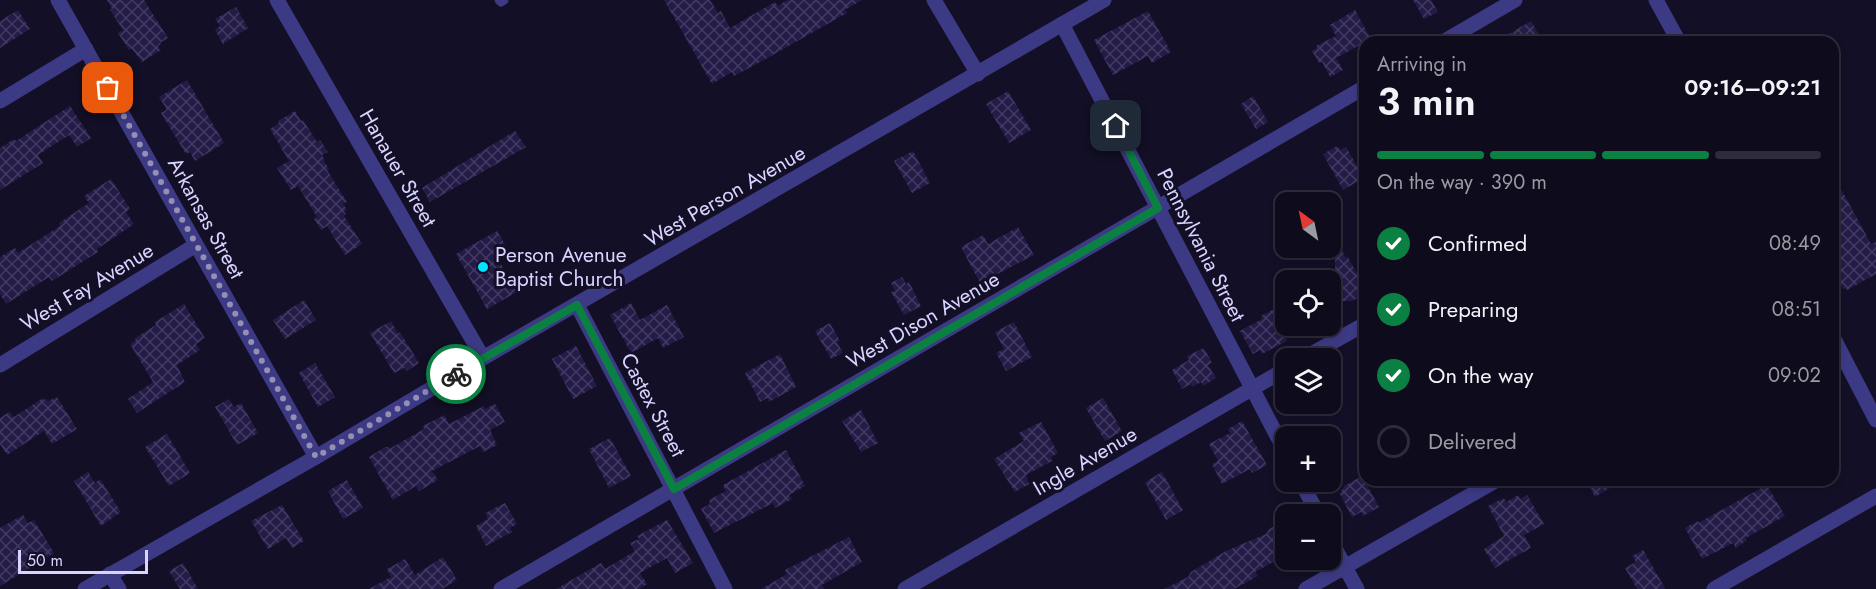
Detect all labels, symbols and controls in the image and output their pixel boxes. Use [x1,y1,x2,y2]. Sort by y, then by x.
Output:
text: Arriving in [1377,50,1467,79]
pin [82,62,133,113]
icon: bag [91,71,124,104]
text: 09:16–09:21 [1684,71,1821,103]
text: 3 min [1377,73,1476,130]
pin [1090,100,1141,151]
street label: Hanauer Street [352,103,444,233]
icon: home [1099,109,1132,142]
street label: West Person Avenue [639,138,811,254]
street label: Arkansas Street [160,152,252,284]
street label: Pennsylvania Street [1149,163,1253,327]
text: On the way · 390 m [1377,168,1547,197]
north arrow [1275,192,1341,258]
map controls [1275,192,1341,570]
icon: check [1377,227,1410,260]
text: Confirmed [1428,227,1527,259]
text: 08:49 [1769,229,1821,258]
street label: West Fay Avenue [15,235,159,339]
place label: Person Avenue Baptist Church [495,240,627,294]
marker: Person Avenue Baptist Church [476,260,490,274]
street label: West Dison Avenue [841,264,1005,376]
button: locate [1275,270,1341,336]
icon: check [1377,293,1410,326]
text: Preparing [1428,293,1519,325]
text: 08:51 [1772,295,1821,324]
courier [426,344,486,404]
street label: Castex Street [613,348,693,462]
button: layers [1275,348,1341,414]
icon: bike [440,358,473,391]
icon: check [1377,359,1410,392]
text: On the way [1428,359,1533,391]
text: 09:02 [1768,361,1821,390]
street label: Ingle Avenue [1027,419,1143,503]
text: Delivered [1428,425,1517,457]
button: + [1275,426,1341,492]
button: − [1275,504,1341,570]
scale bar [18,547,148,574]
text: 50 m [27,549,63,572]

